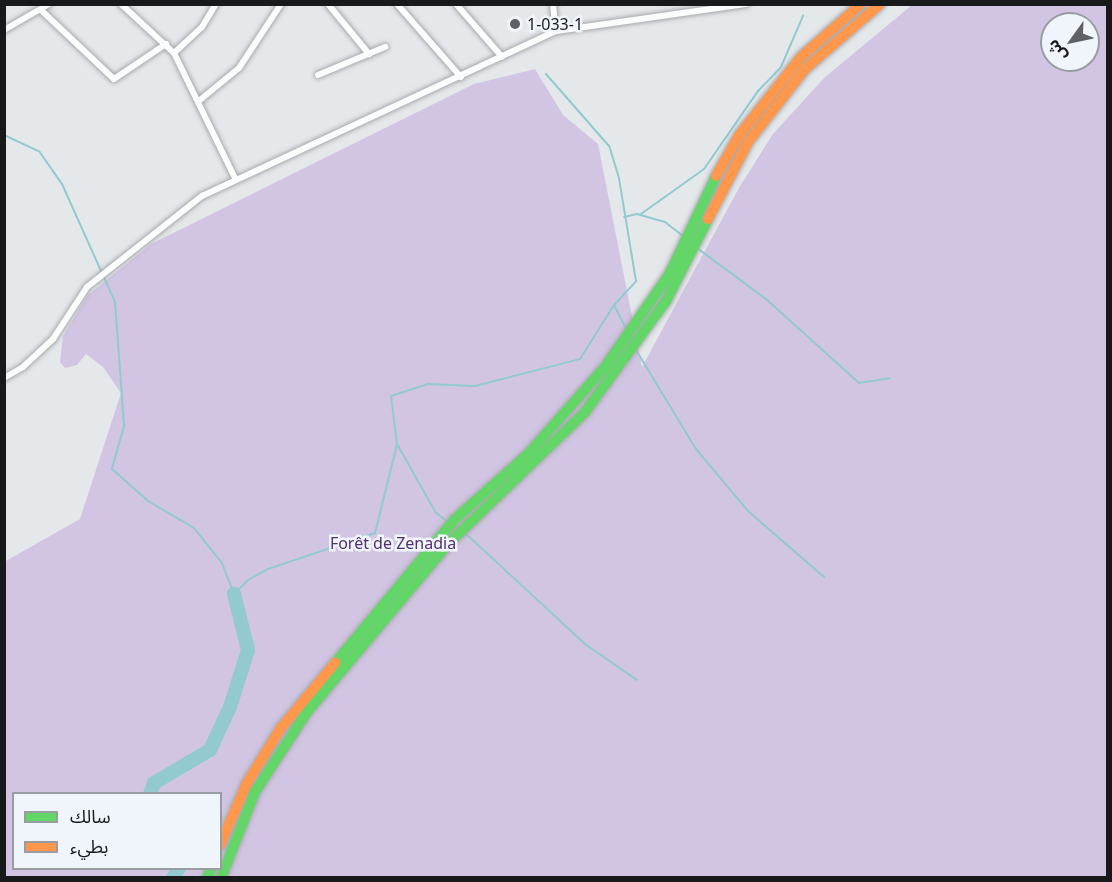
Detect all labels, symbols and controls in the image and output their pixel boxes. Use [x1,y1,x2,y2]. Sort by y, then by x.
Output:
north arrow [1040,12,1100,72]
place label: 1-033-1 [527,14,583,34]
marker: 1-033-1 [508,17,522,31]
text: ش [1041,36,1072,66]
park label: Forêt de Zenadia [330,533,456,553]
legend [12,792,222,870]
text: سالك [70,804,111,828]
text: بطيء [70,834,108,858]

